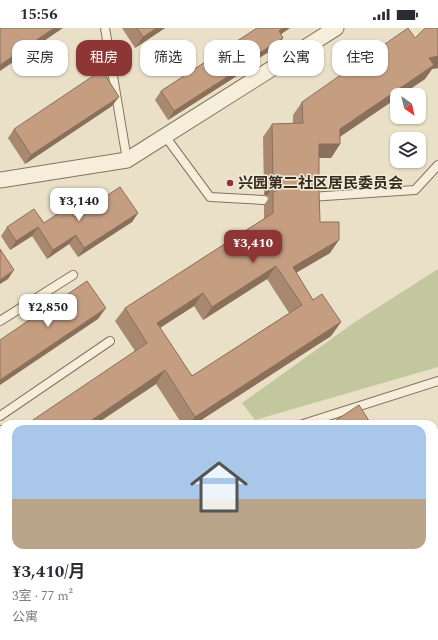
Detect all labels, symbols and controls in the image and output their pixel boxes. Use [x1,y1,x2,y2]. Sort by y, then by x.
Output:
text: 15:56 [20,3,58,26]
chip: 买房 [12,40,68,76]
chip: 租房 [76,40,132,76]
chip: 筛选 [140,40,196,76]
chip: 新上 [204,40,260,76]
chip: 公寓 [268,40,324,76]
chip: 住宅 [332,40,388,76]
north arrow [390,88,426,124]
map controls [390,88,426,168]
button: layers [390,132,426,168]
place label: 兴园第二社区居民委员会 [238,172,403,195]
marker: 兴园第二社区居民委员会 [225,178,235,188]
pin: ¥3,140 [46,188,112,222]
text: ¥3,140 [59,191,99,211]
pin: ¥3,410 [220,230,286,264]
text: ¥3,410 [233,233,273,253]
pin: ¥2,850 [15,294,81,328]
text: ¥2,850 [28,297,68,317]
icon: home [183,451,255,523]
text: ¥3,410/月 [12,559,86,585]
text: 3室 · 77 m² [12,586,73,606]
text: 公寓 [12,607,38,627]

